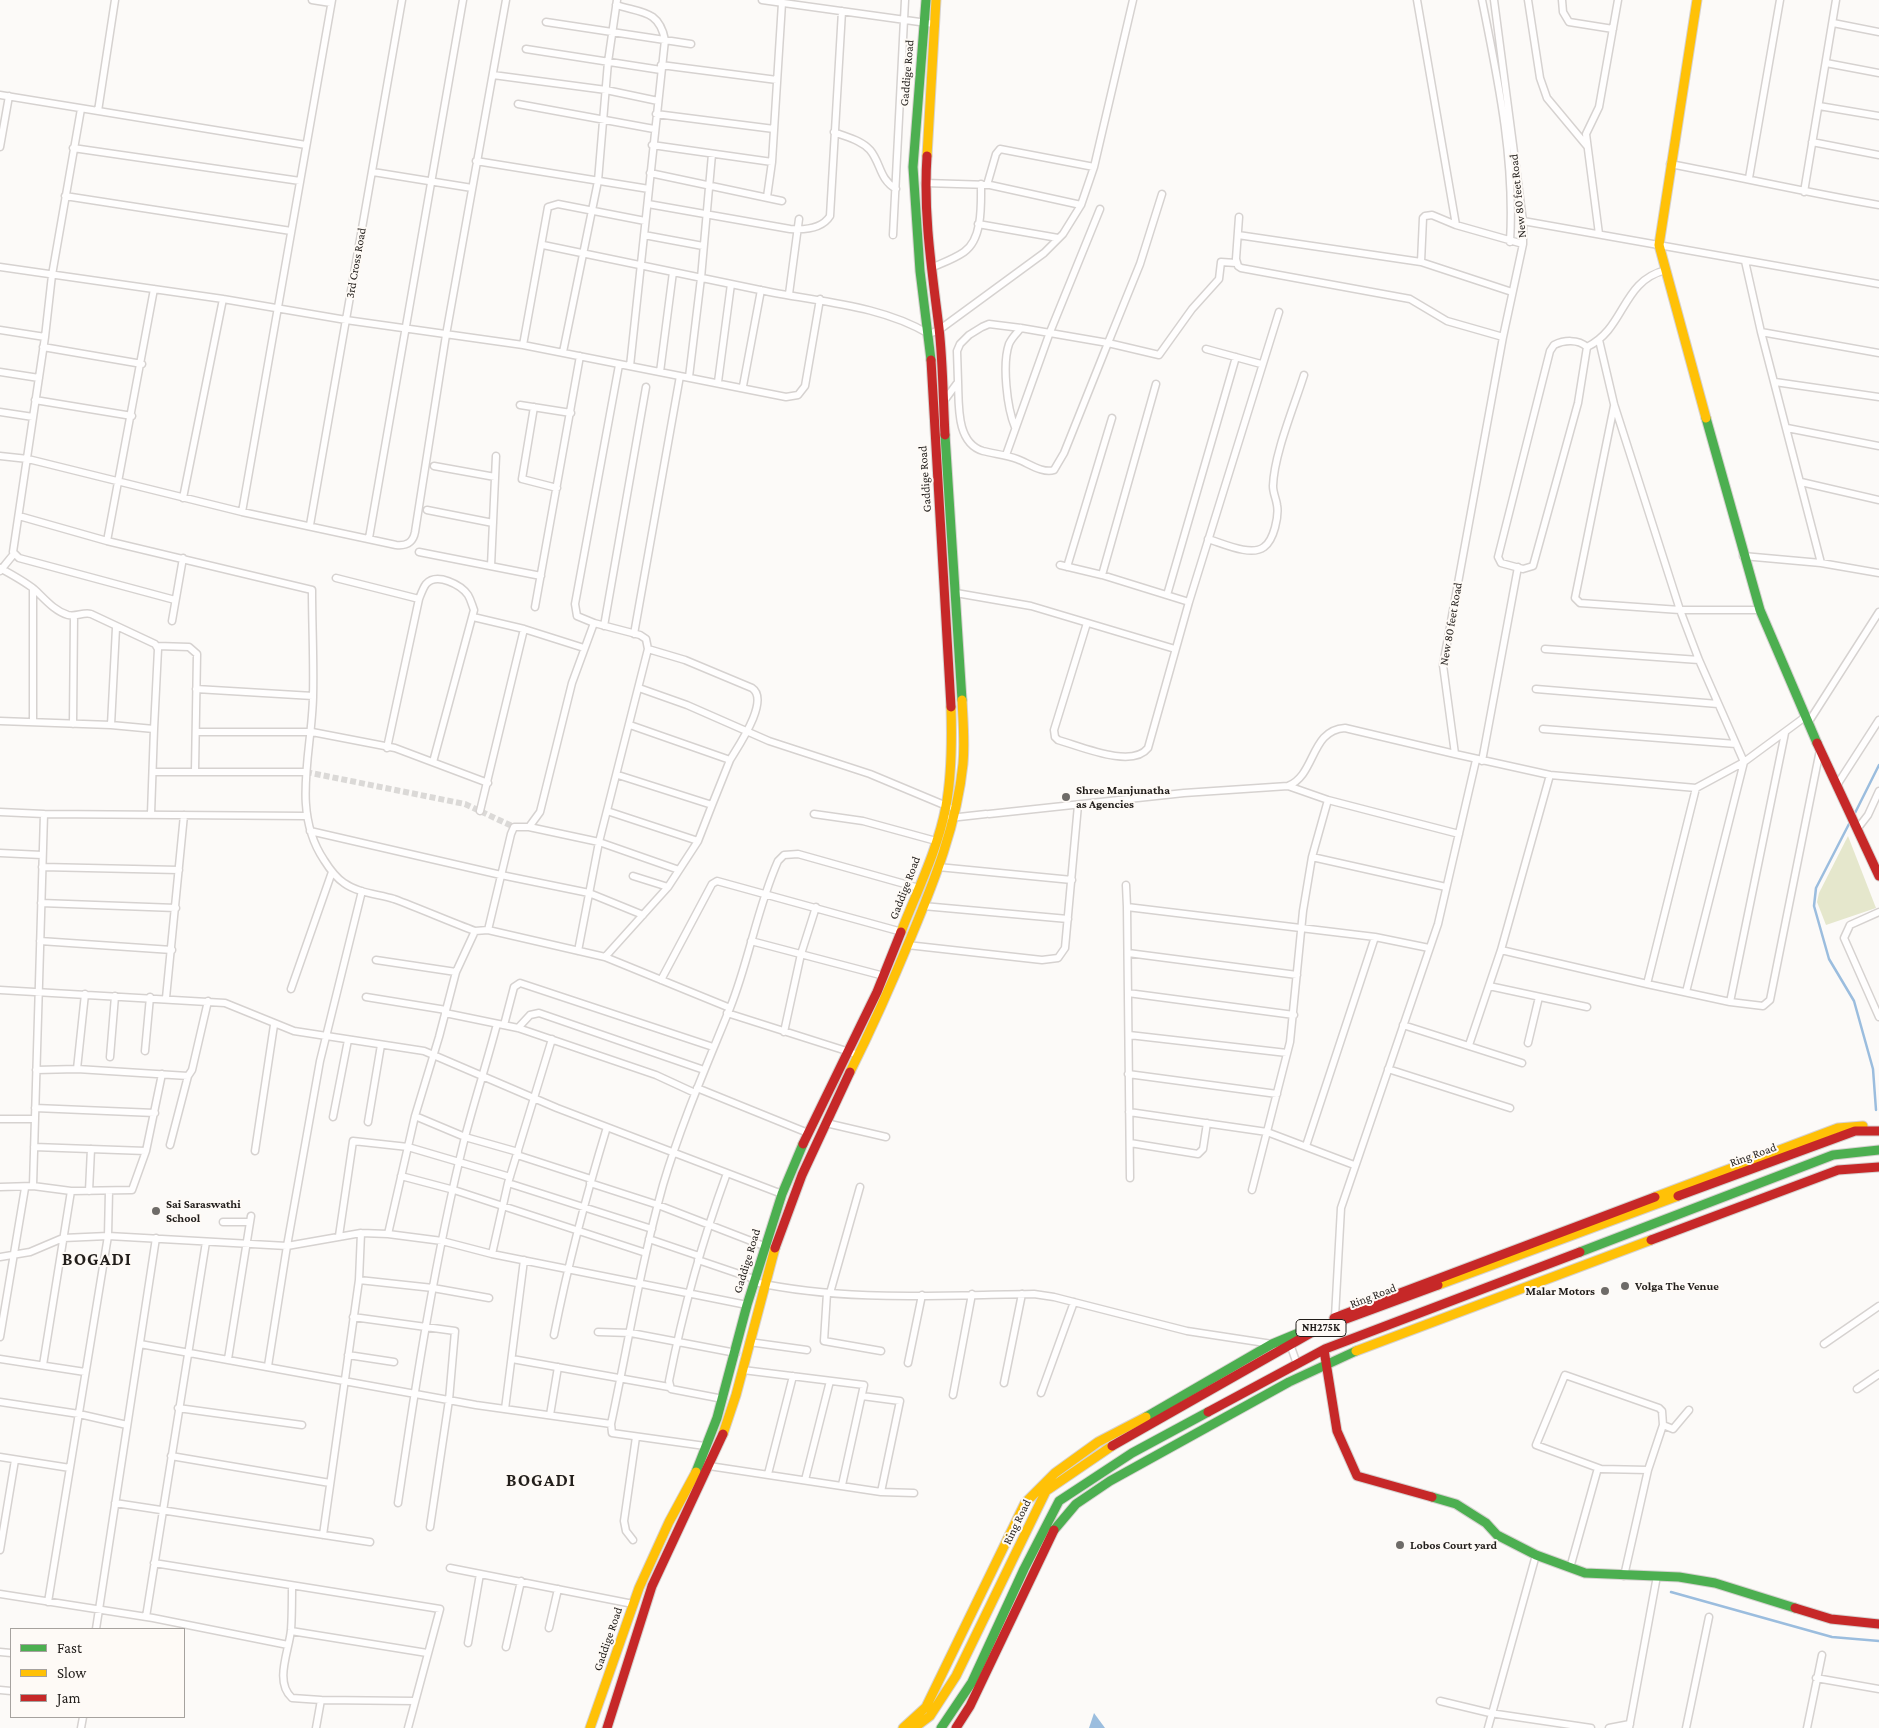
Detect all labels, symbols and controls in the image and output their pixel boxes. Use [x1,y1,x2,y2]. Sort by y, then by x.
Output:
street label: Gaddige Road [897,39,917,107]
street label: New 80 feet Road [1506,153,1530,239]
street label: 3rd Cross Road [343,227,369,299]
street label: Gaddige Road [915,445,935,513]
street label: New 80 feet Road [1437,581,1465,667]
place label: Shree Manjunatha as Agencies [1076,783,1170,811]
marker: Shree Manjunatha as Agencies [1060,791,1072,803]
street label: Gaddige Road [886,854,924,922]
street label: Ring Road [1728,1140,1778,1170]
place label: Sai Saraswathi School [166,1197,241,1225]
marker: Sai Saraswathi School [150,1205,162,1217]
street label: Gaddige Road [730,1227,764,1295]
district label: BOGADI [61,1248,133,1270]
place label: Volga The Venue [1635,1279,1719,1293]
marker: Volga The Venue [1619,1280,1631,1292]
street label: Ring Road [1348,1281,1398,1311]
place label: Malar Motors [1526,1284,1595,1298]
marker: Malar Motors [1599,1285,1611,1297]
road number: NH275K [1296,1320,1346,1336]
district label: BOGADI [505,1469,577,1491]
street label: Ring Road [1000,1497,1034,1547]
place label: Lobos Court yard [1410,1538,1497,1552]
marker: Lobos Court yard [1394,1539,1406,1551]
street label: Gaddige Road [590,1605,626,1673]
legend [10,1628,185,1718]
text: Fast [57,1640,82,1656]
text: Slow [57,1665,86,1681]
text: Jam [57,1690,80,1706]

